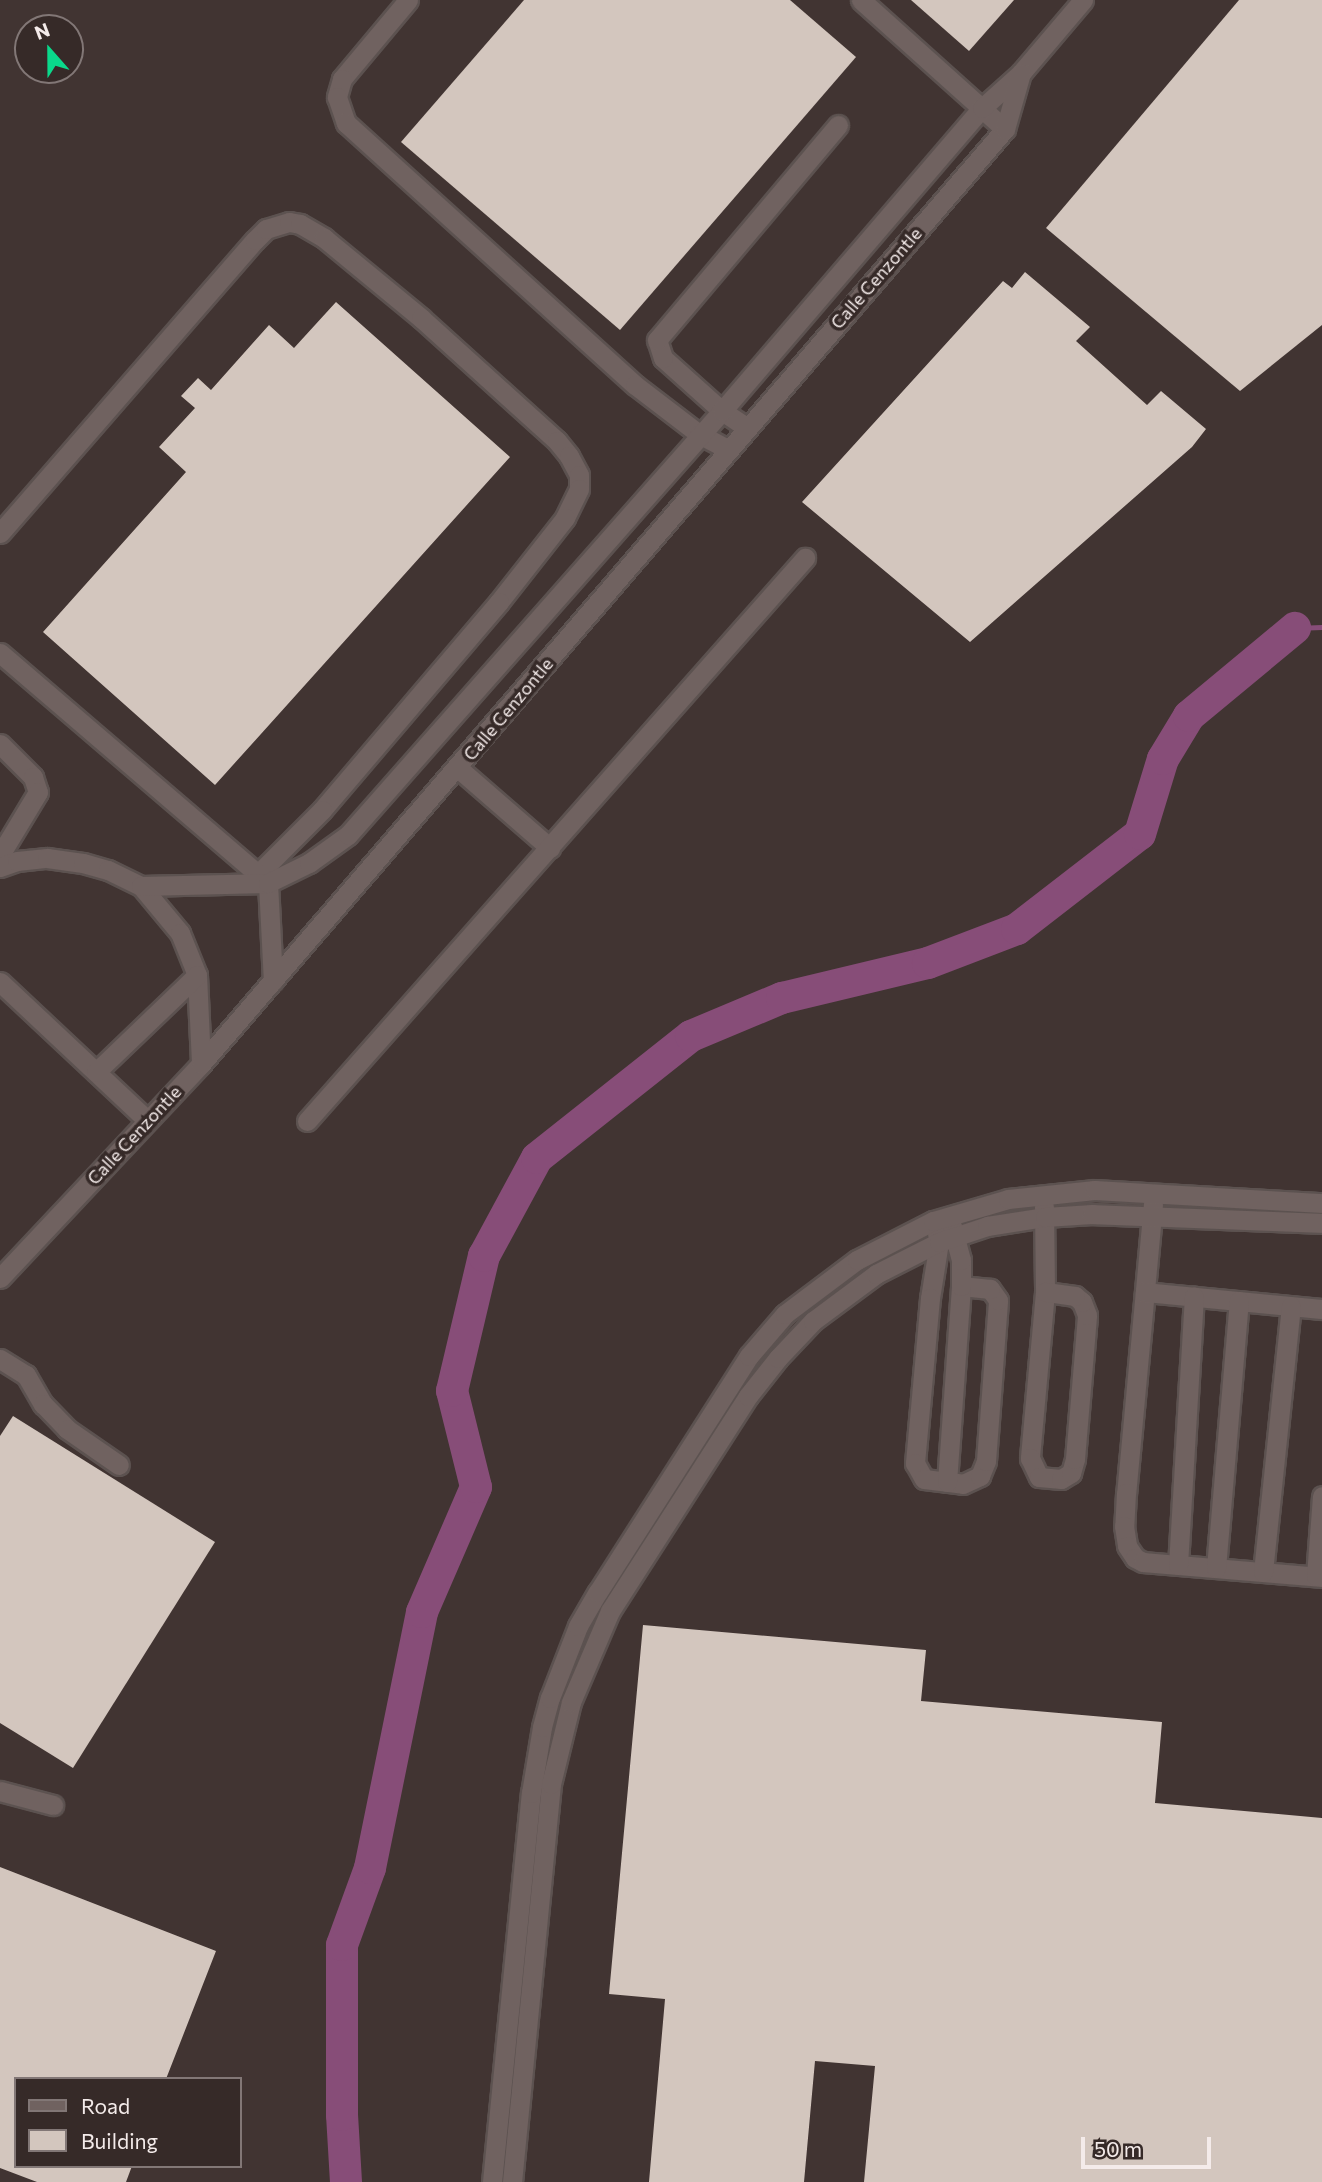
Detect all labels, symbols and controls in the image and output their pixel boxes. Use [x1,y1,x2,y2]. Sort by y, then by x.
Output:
north arrow [14,14,84,84]
text: N [31,18,53,44]
street label: Calle Cenzontle [826,223,926,333]
street label: Calle Cenzontle [459,653,557,765]
street label: Calle Cenzontle [83,1081,185,1189]
legend [14,2077,242,2168]
text: Road [81,2093,130,2118]
scale bar [1084,2122,1214,2166]
text: Building [81,2128,158,2153]
text: 50 m [1094,2136,1142,2161]

